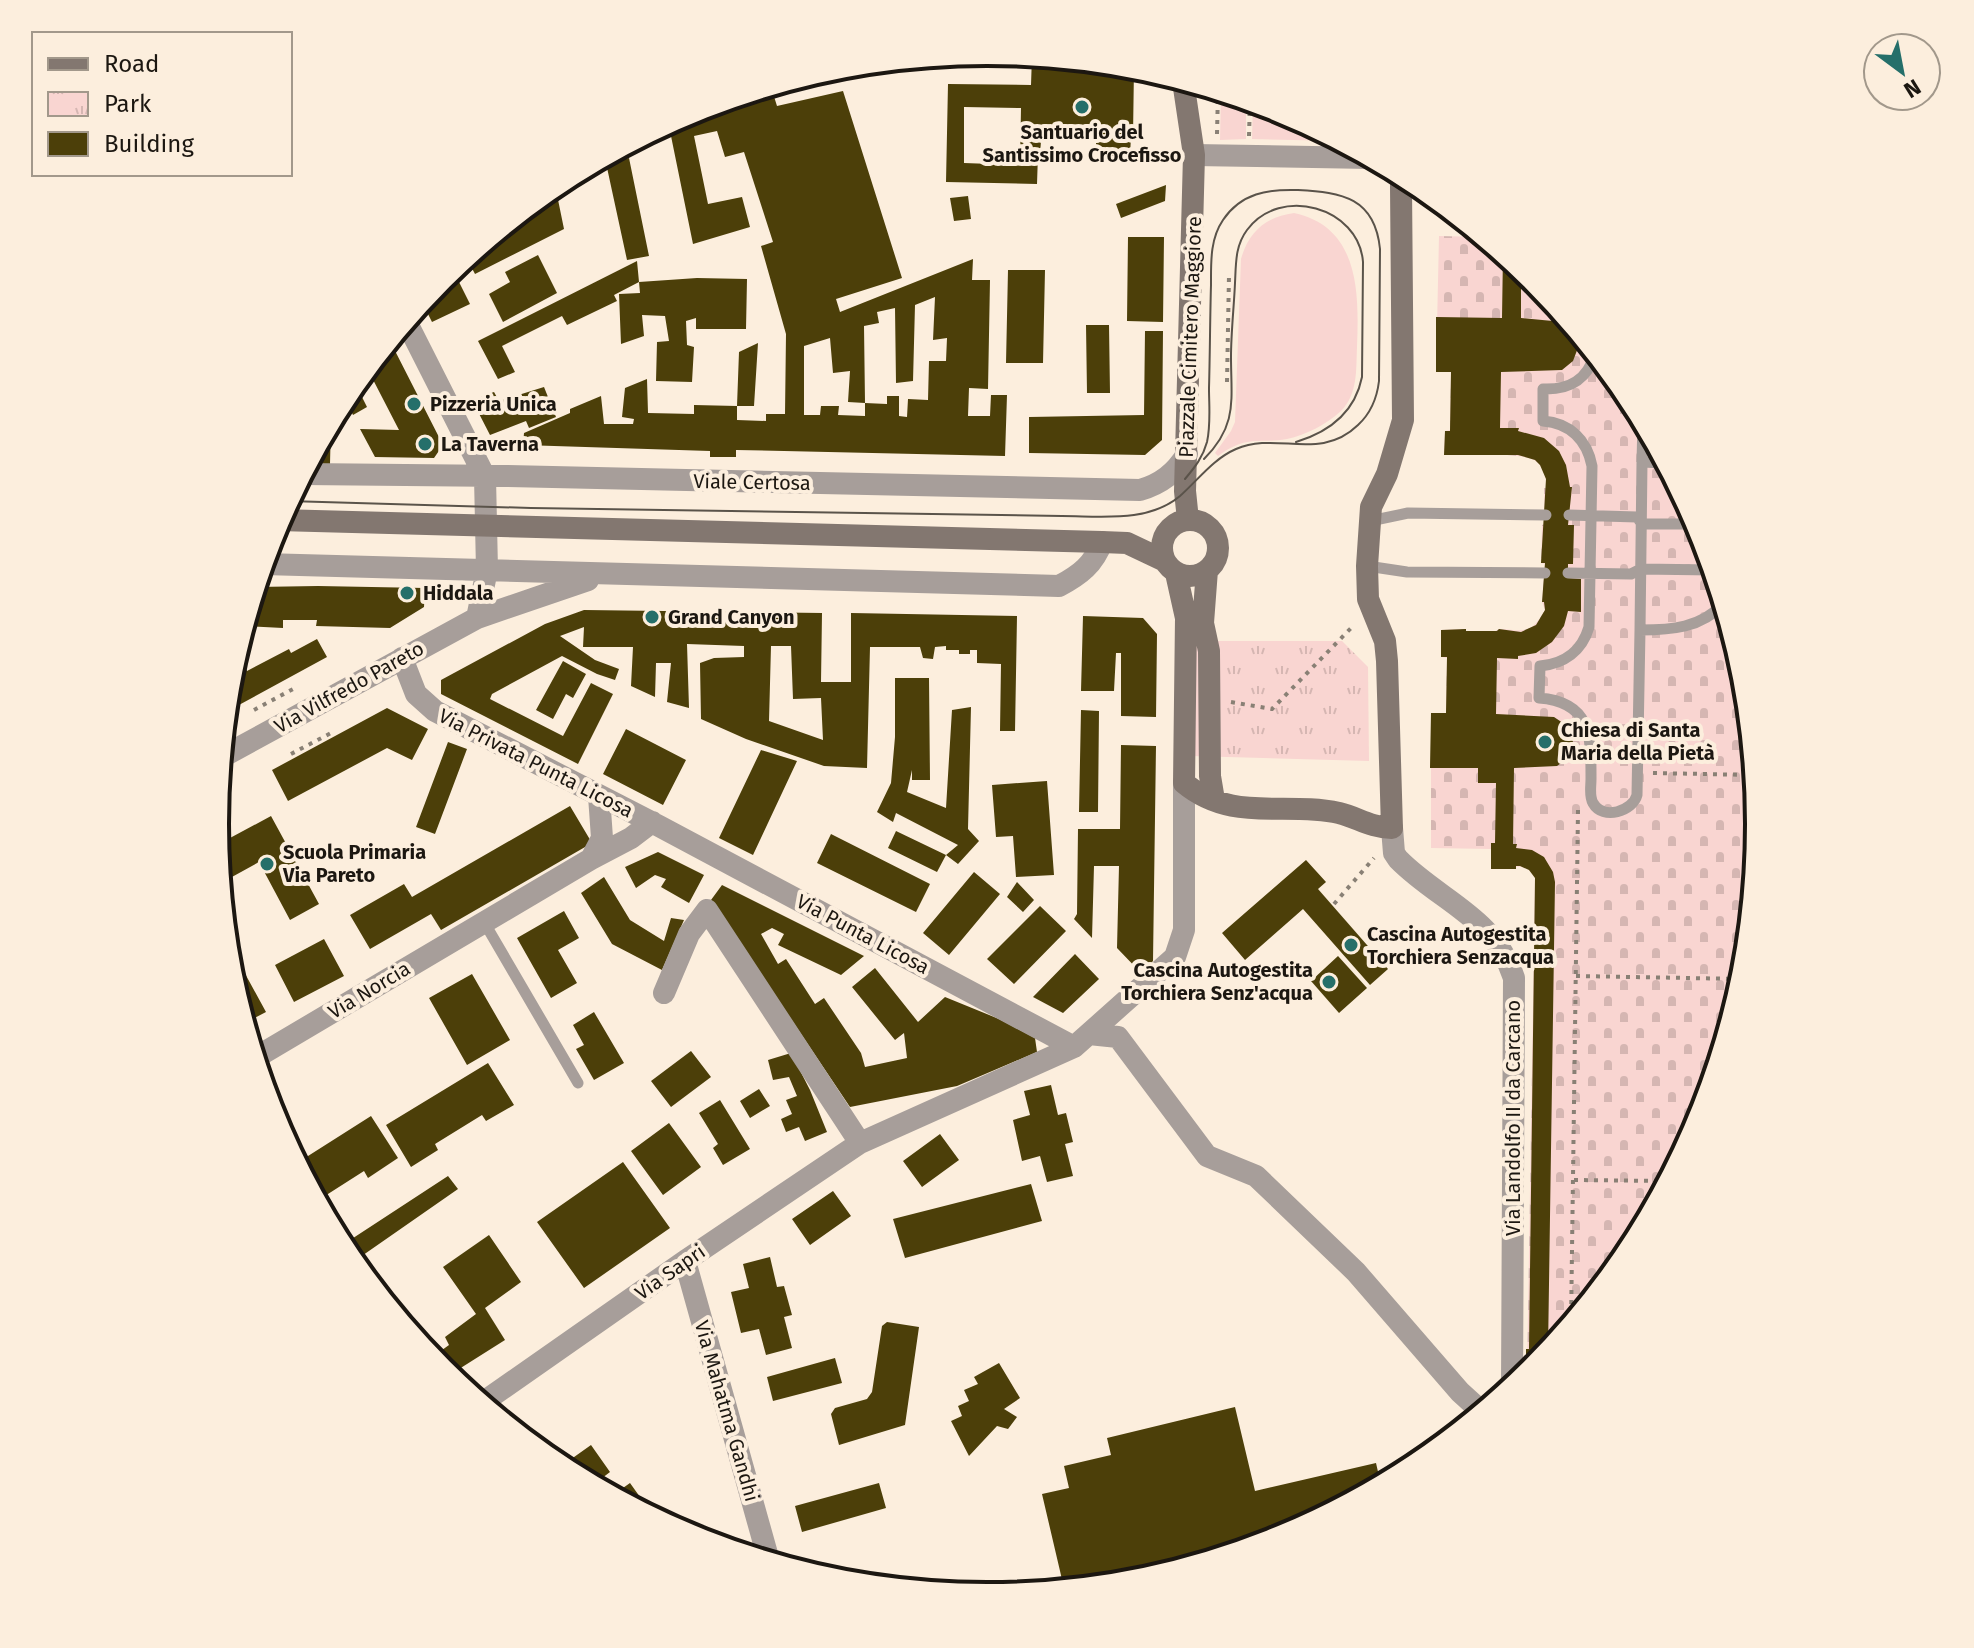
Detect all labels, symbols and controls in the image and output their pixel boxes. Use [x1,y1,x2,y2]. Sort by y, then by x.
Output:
legend [32,32,292,176]
north arrow [1862,32,1942,112]
text: Road [104,50,159,78]
text: N [1899,73,1926,104]
text: Park [104,90,152,118]
marker: Santuario del Santissimo Crocefisso [1073,98,1091,116]
place label: Santuario del Santissimo Crocefisso [983,120,1182,167]
text: Building [104,130,194,158]
street label: Piazzale Cimitero Maggiore [1174,216,1206,458]
place label: Pizzeria Unica [430,392,557,416]
marker: Pizzeria Unica [405,395,423,413]
place label: La Taverna [441,432,539,456]
marker: La Taverna [416,435,434,453]
street label: Viale Certosa [693,469,811,495]
place label: Hiddala [423,581,494,605]
marker: Hiddala [398,584,416,602]
place label: Grand Canyon [668,605,795,629]
marker: Grand Canyon [643,608,661,626]
street label: Via Vilfredo Pareto [270,636,428,738]
street label: Via Privata Punta Licosa [435,703,637,823]
place label: Chiesa di Santa Maria della Pietà [1561,718,1715,765]
marker: Chiesa di Santa Maria della Pietà [1536,733,1554,751]
place label: Scuola Primaria Via Pareto [282,840,426,887]
marker: Scuola Primaria Via Pareto [258,855,276,873]
street label: Via Punta Licosa [792,889,934,979]
place label: Cascina Autogestita Torchiera Senzacqua [1367,922,1554,969]
marker: Cascina Autogestita Torchiera Senzacqua [1342,936,1360,954]
street label: Via Norcia [324,956,414,1024]
place label: Cascina Autogestita Torchiera Senz'acqua [1121,958,1313,1005]
marker: Cascina Autogestita Torchiera Senz'acqua [1320,973,1338,991]
street label: Via Landolfo II da Carcano [1501,1000,1525,1236]
street label: Via Sapri [630,1239,710,1305]
street label: Via Mahatma Gandhi [690,1318,764,1504]

